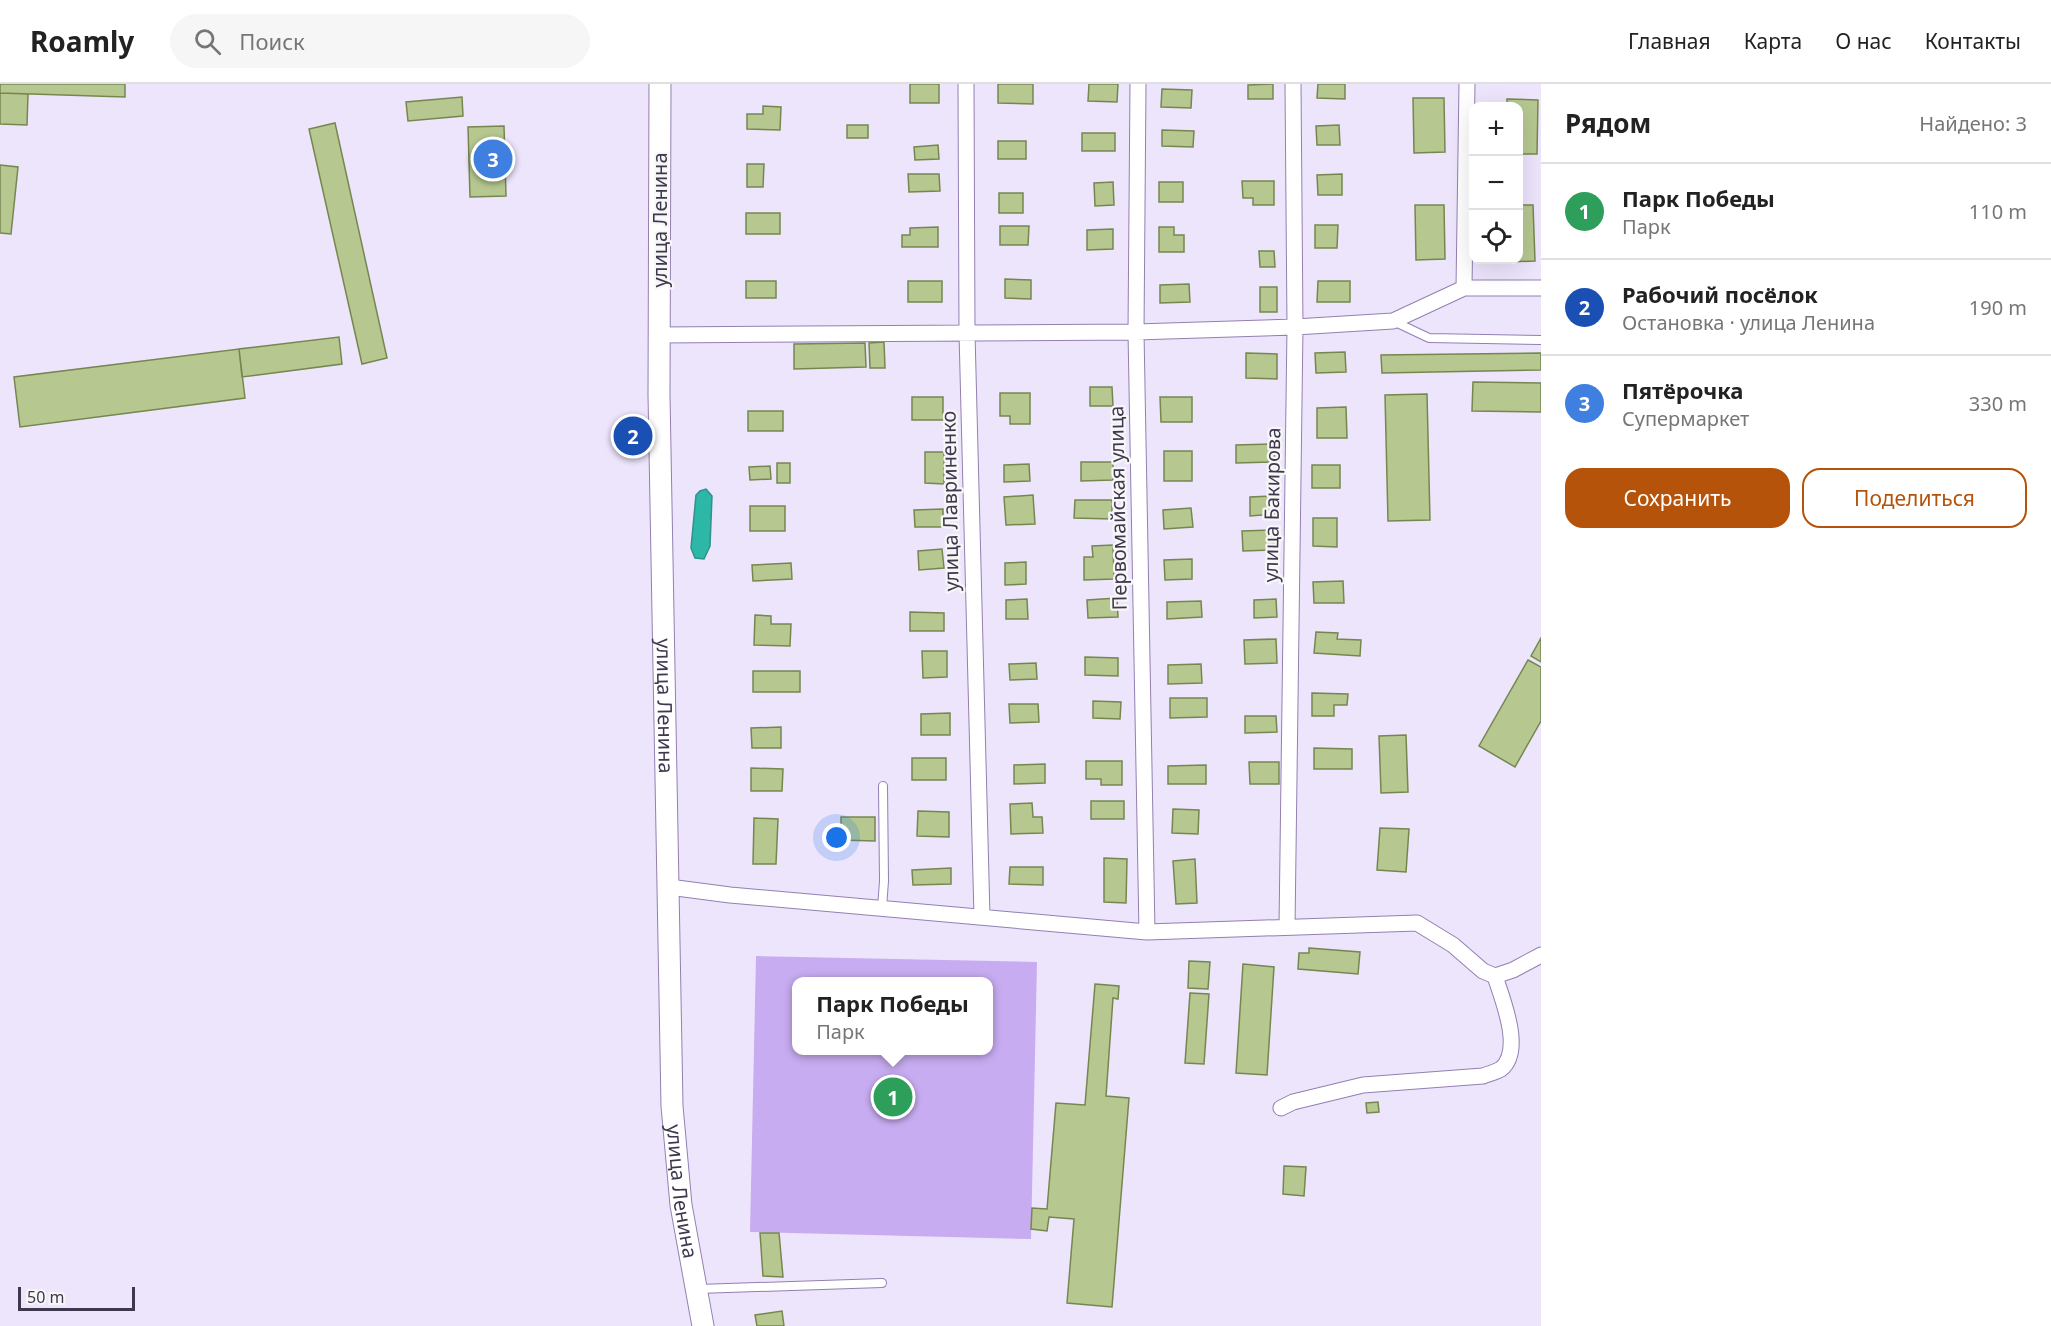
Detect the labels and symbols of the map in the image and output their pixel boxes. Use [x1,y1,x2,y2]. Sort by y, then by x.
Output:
pin: 3 [474,136,512,182]
street label: улица Ленина [646,153,673,287]
street label: Первомайская улица [1102,406,1133,611]
street label: улица Лавриненко [934,411,965,591]
pin: 2 [614,414,652,458]
street label: улица Бакирова [1257,427,1286,583]
street label: улица Ленина [650,638,680,774]
your location [822,823,851,852]
pin: 1 [874,1074,912,1120]
street label: улица Ленина [661,1123,704,1260]
scale bar [18,1284,135,1312]

